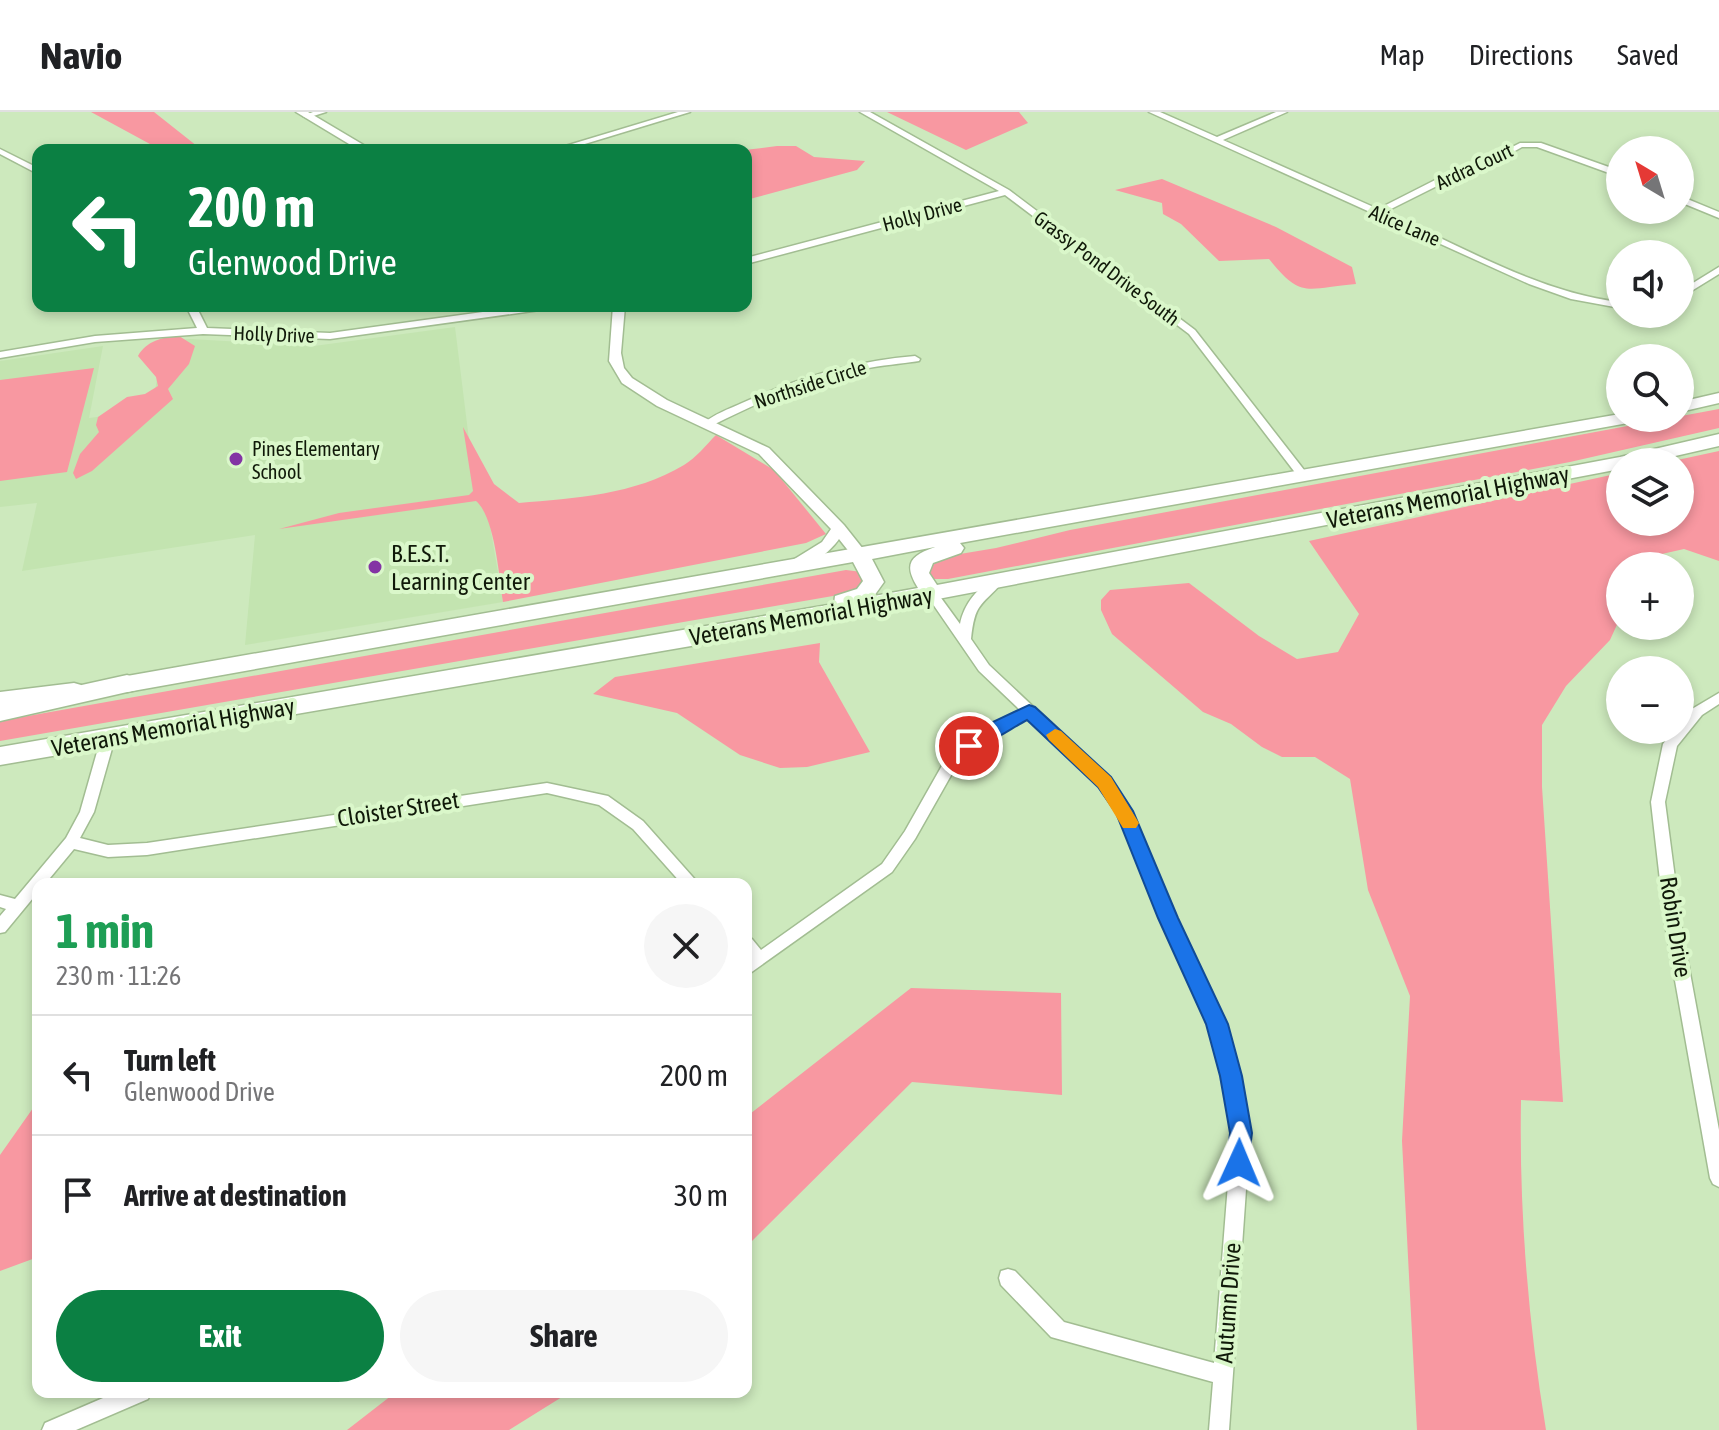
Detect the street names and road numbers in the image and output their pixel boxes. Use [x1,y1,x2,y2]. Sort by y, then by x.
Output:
street label: Ardra Court [1432,138,1516,194]
street label: Holly Drive [880,192,964,236]
street label: Alice Lane [1366,200,1444,250]
street label: Grassy Pond Drive South [1030,206,1184,330]
street label: Holly Drive [233,321,315,347]
street label: Northside Circle [751,355,869,413]
street label: Veterans Memorial Highway [1325,460,1572,534]
street label: Veterans Memorial Highway [687,581,935,651]
street label: Veterans Memorial Highway [49,692,297,762]
street label: Cloister Street [335,786,461,832]
street label: Robin Drive [1655,875,1697,979]
street label: Autumn Drive [1210,1242,1246,1364]

